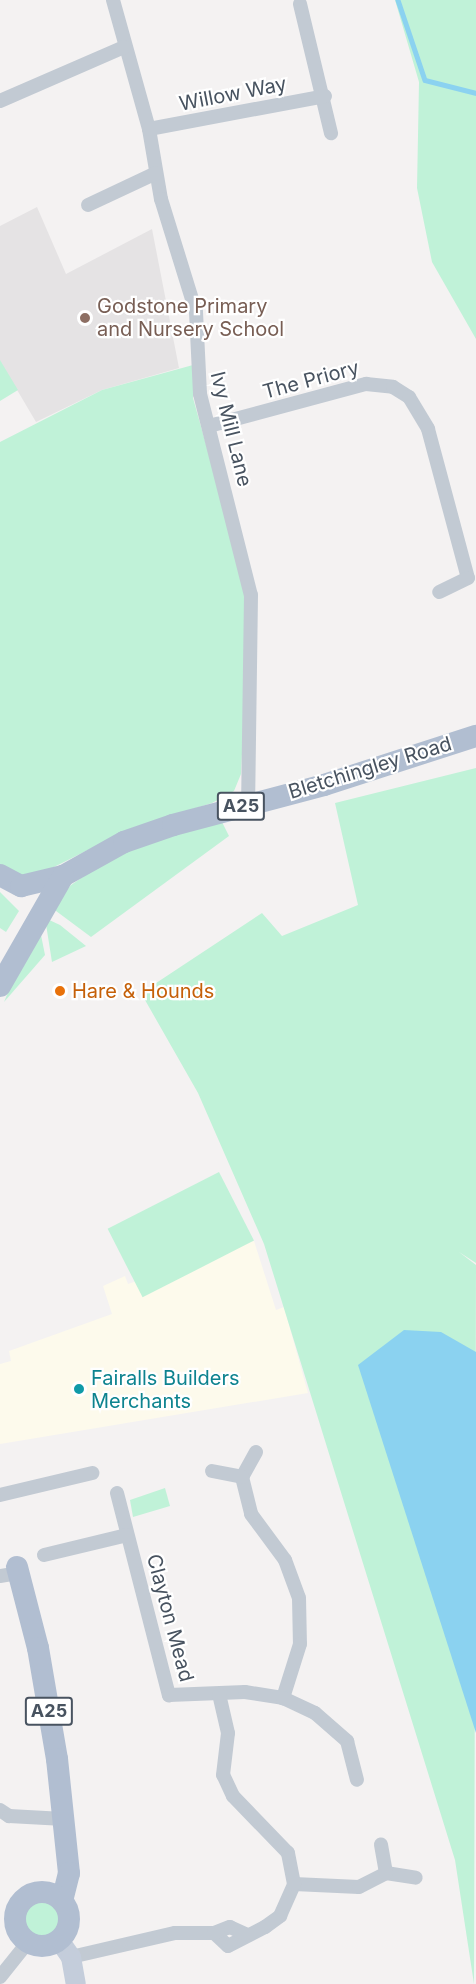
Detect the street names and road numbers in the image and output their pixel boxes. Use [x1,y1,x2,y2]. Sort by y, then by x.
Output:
street label: Willow Way [177,72,289,116]
street label: The Priory [260,356,362,404]
street label: Ivy Mill Lane [205,369,257,489]
street label: Bletchingley Road [286,732,454,804]
road number: A25 [216,791,266,821]
street label: Clayton Mead [141,1552,199,1684]
road number: A25 [23,1696,74,1726]

